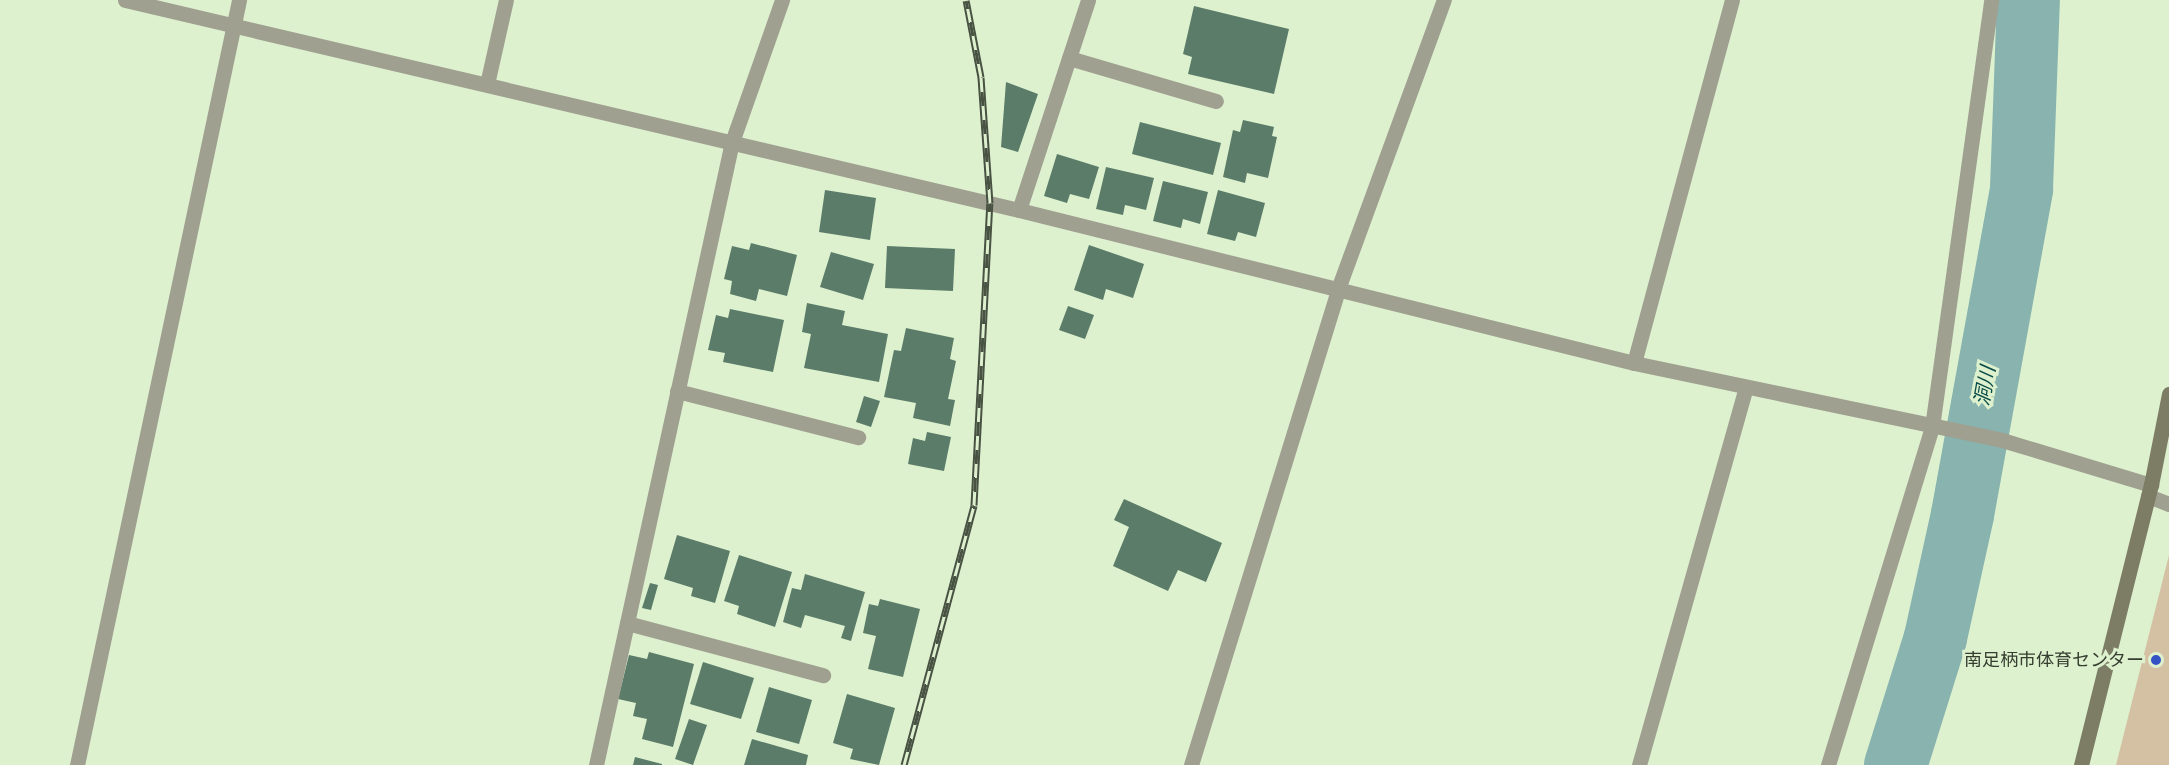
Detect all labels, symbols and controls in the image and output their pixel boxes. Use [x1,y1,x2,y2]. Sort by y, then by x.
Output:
water label: 洞川 [1970,364,2000,408]
place label: 南足柄市体育センター [1964,649,2144,671]
marker: 南足柄市体育センター [2149,653,2163,667]

